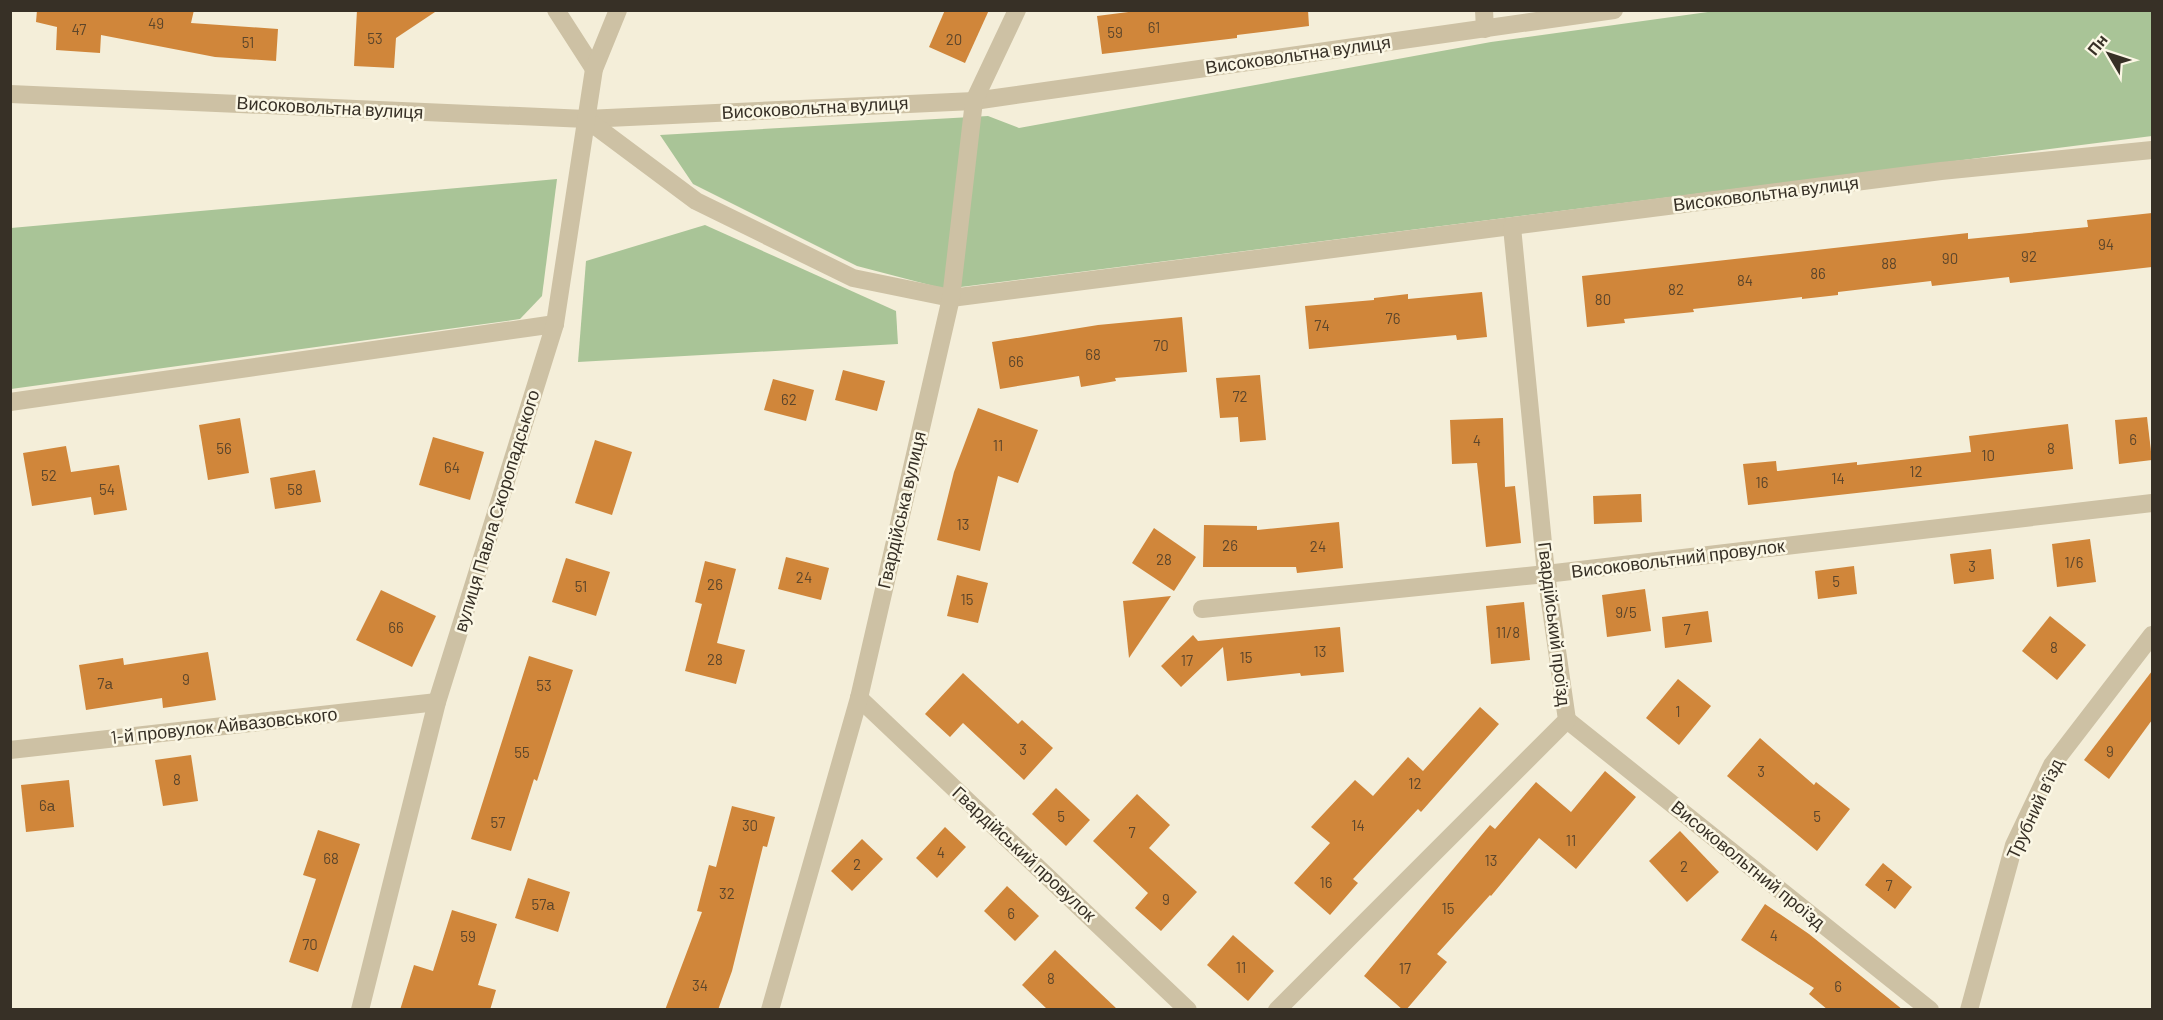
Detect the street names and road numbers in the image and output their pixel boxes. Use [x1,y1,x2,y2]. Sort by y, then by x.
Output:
street label: Високовольтна вулиця [1204,30,1392,78]
street label: Високовольтна вулиця [236,91,424,123]
street label: Високовольтна вулиця [721,91,909,123]
street label: Високовольтна вулиця [1672,171,1860,215]
street label: вулиця Павла Скоропадського [449,387,543,635]
street label: Гвардійська вулиця [872,429,930,591]
street label: Високовольтний провулок [1570,534,1786,582]
street label: Гвардійський проїзд [1534,540,1576,708]
street label: 1-й провулок Айвазовського [109,702,338,748]
street label: Трубний в’їзд [2001,754,2067,862]
street label: Гвардійський провулок [948,781,1101,926]
street label: Високовольтний проїзд [1667,795,1830,933]

